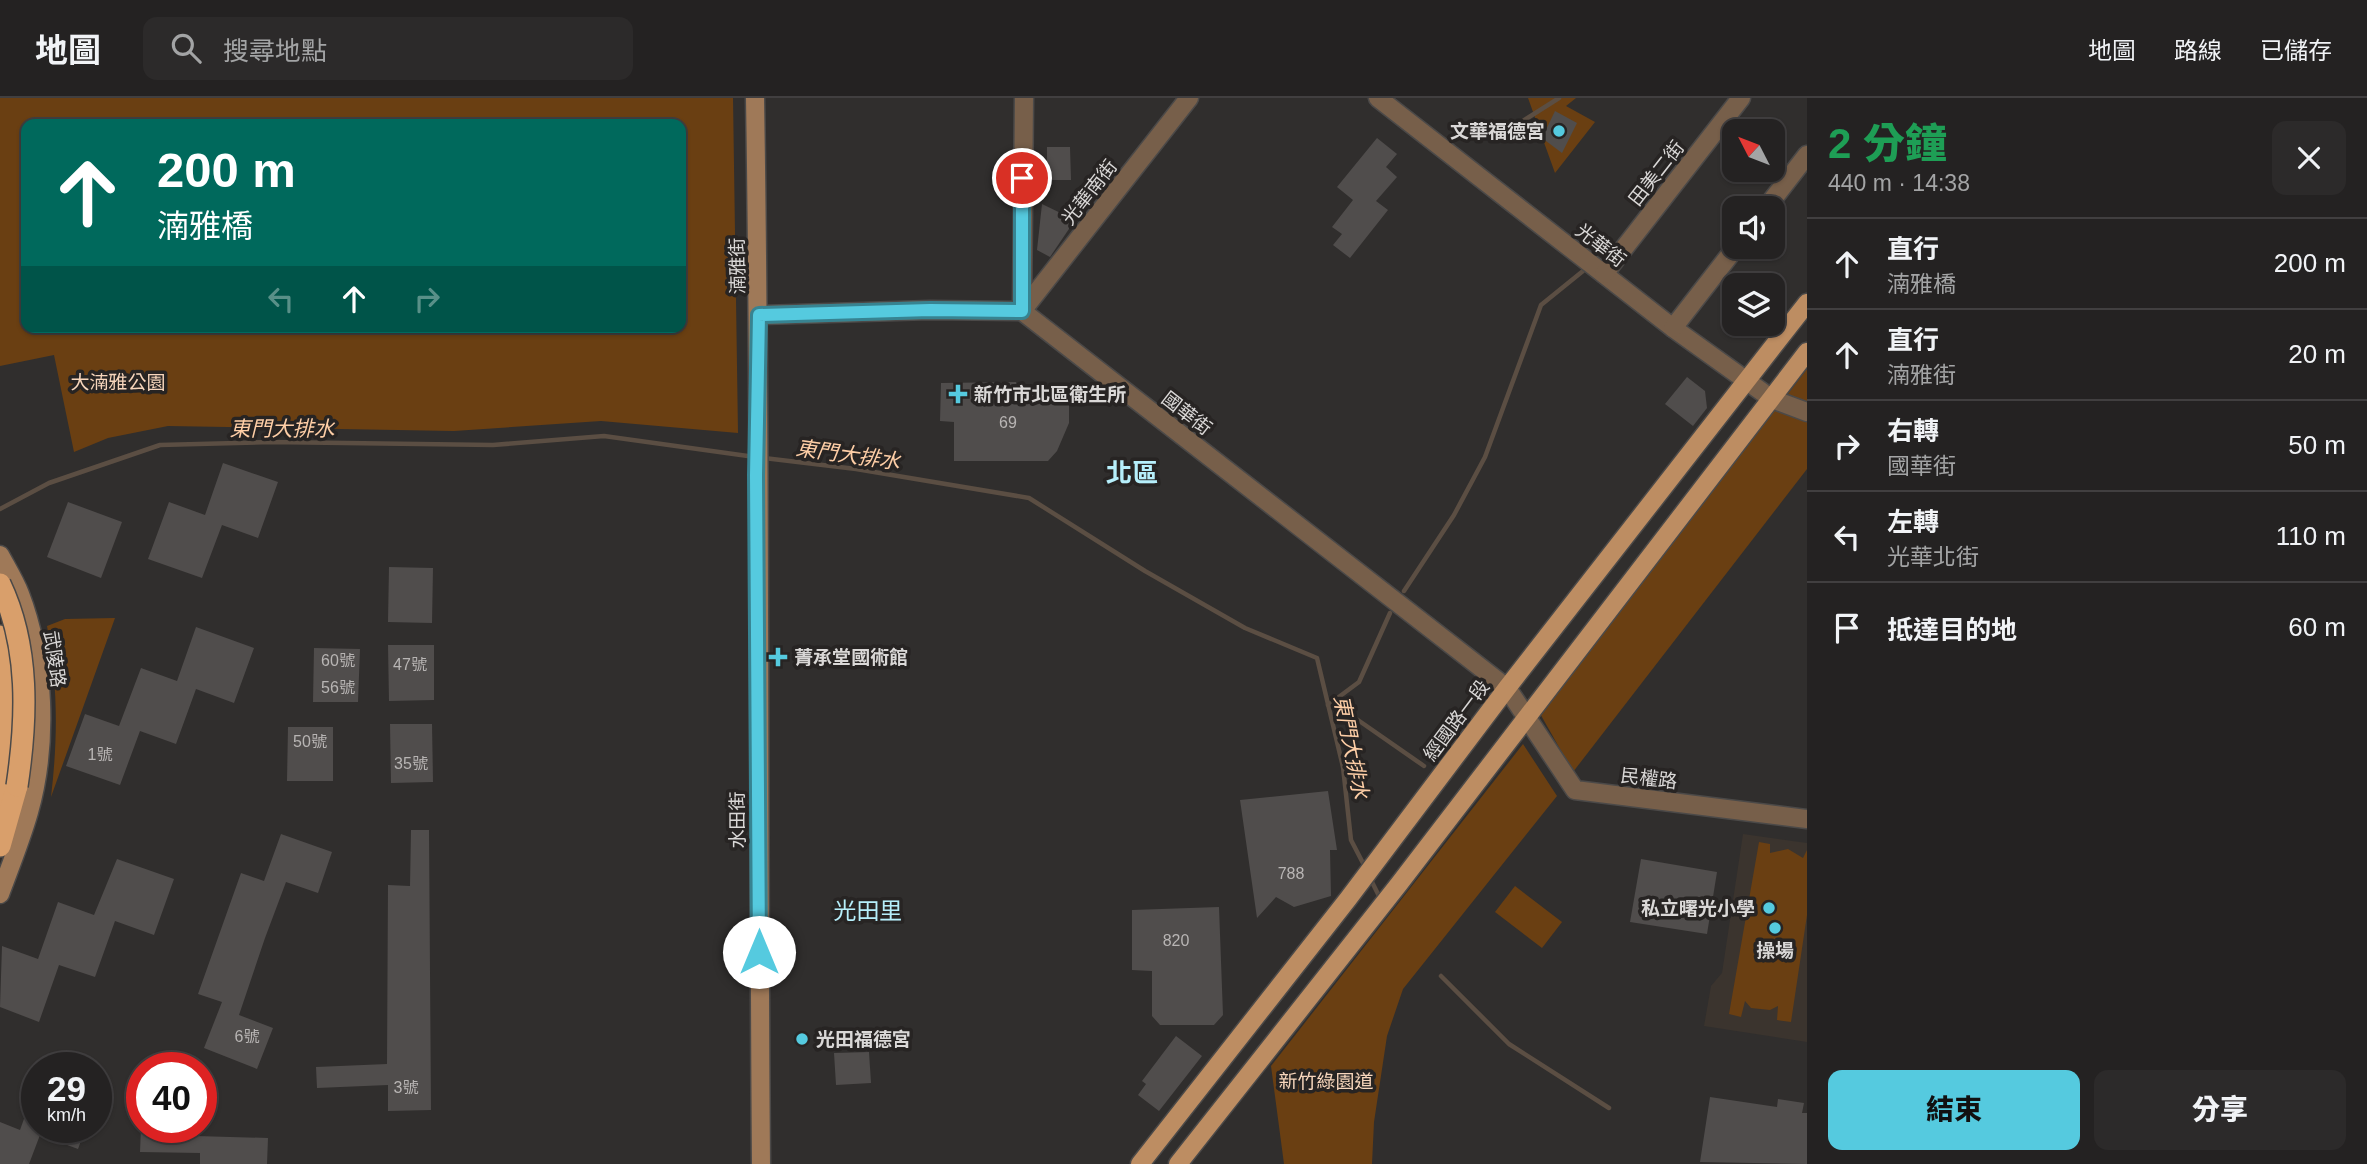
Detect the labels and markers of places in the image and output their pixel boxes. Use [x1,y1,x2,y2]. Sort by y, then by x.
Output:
place label: 文華福德宮 [1450,121,1545,142]
marker: 文華福德宮 [1551,123,1567,139]
pin [992,148,1052,208]
marker: 新竹市北區衛生所 [948,384,968,404]
place label: 新竹市北區衛生所 [974,384,1126,405]
marker: 菁承堂國術館 [768,647,788,667]
place label: 菁承堂國術館 [794,647,908,668]
place label: 私立曙光小學 [1641,898,1755,919]
marker: 私立曙光小學 [1761,900,1777,916]
marker: 操場 [1767,920,1783,936]
place label: 操場 [1756,940,1794,961]
place label: 光田福德宮 [816,1029,911,1050]
marker: 光田福德宮 [794,1031,810,1047]

